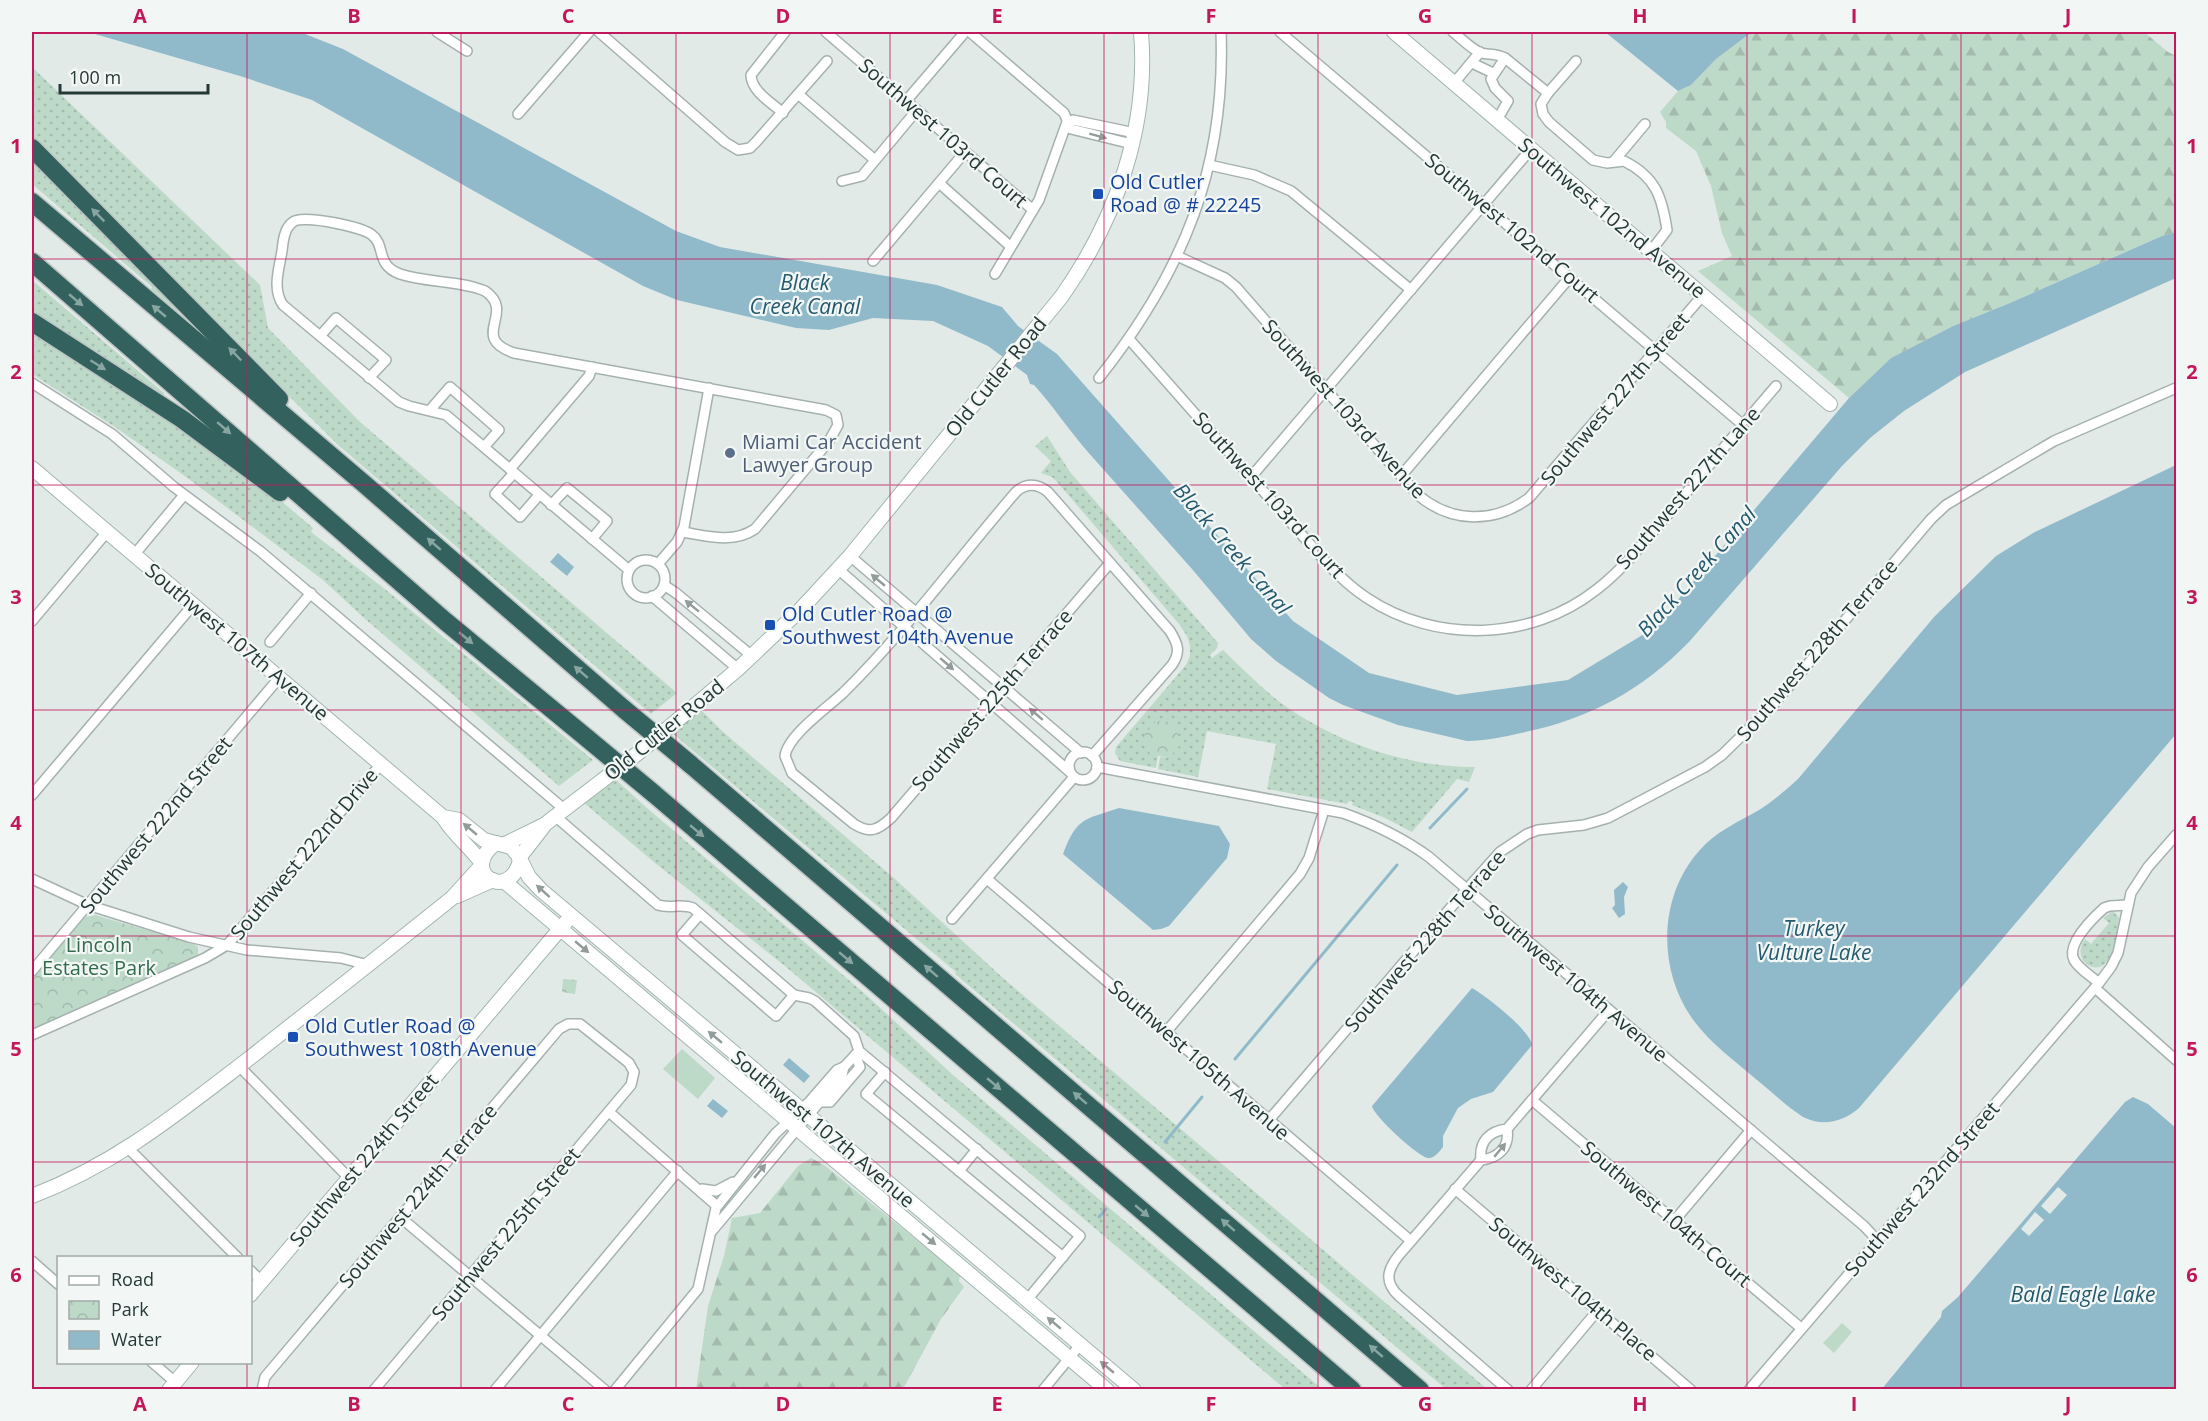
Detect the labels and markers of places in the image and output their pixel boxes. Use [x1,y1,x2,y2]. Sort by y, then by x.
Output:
place label: Old Cutler Road @ # 22245 [1110,168,1261,218]
marker: Old Cutler Road @ # 22245 [1091,187,1105,201]
place label: Miami Car Accident Lawyer Group [742,428,922,478]
marker: Miami Car Accident Lawyer Group [723,446,737,460]
place label: Old Cutler Road @ Southwest 104th Avenue [782,600,1014,650]
marker: Old Cutler Road @ Southwest 104th Avenue [763,618,777,632]
place label: Old Cutler Road @ Southwest 108th Avenue [305,1012,537,1062]
marker: Old Cutler Road @ Southwest 108th Avenue [286,1030,300,1044]

